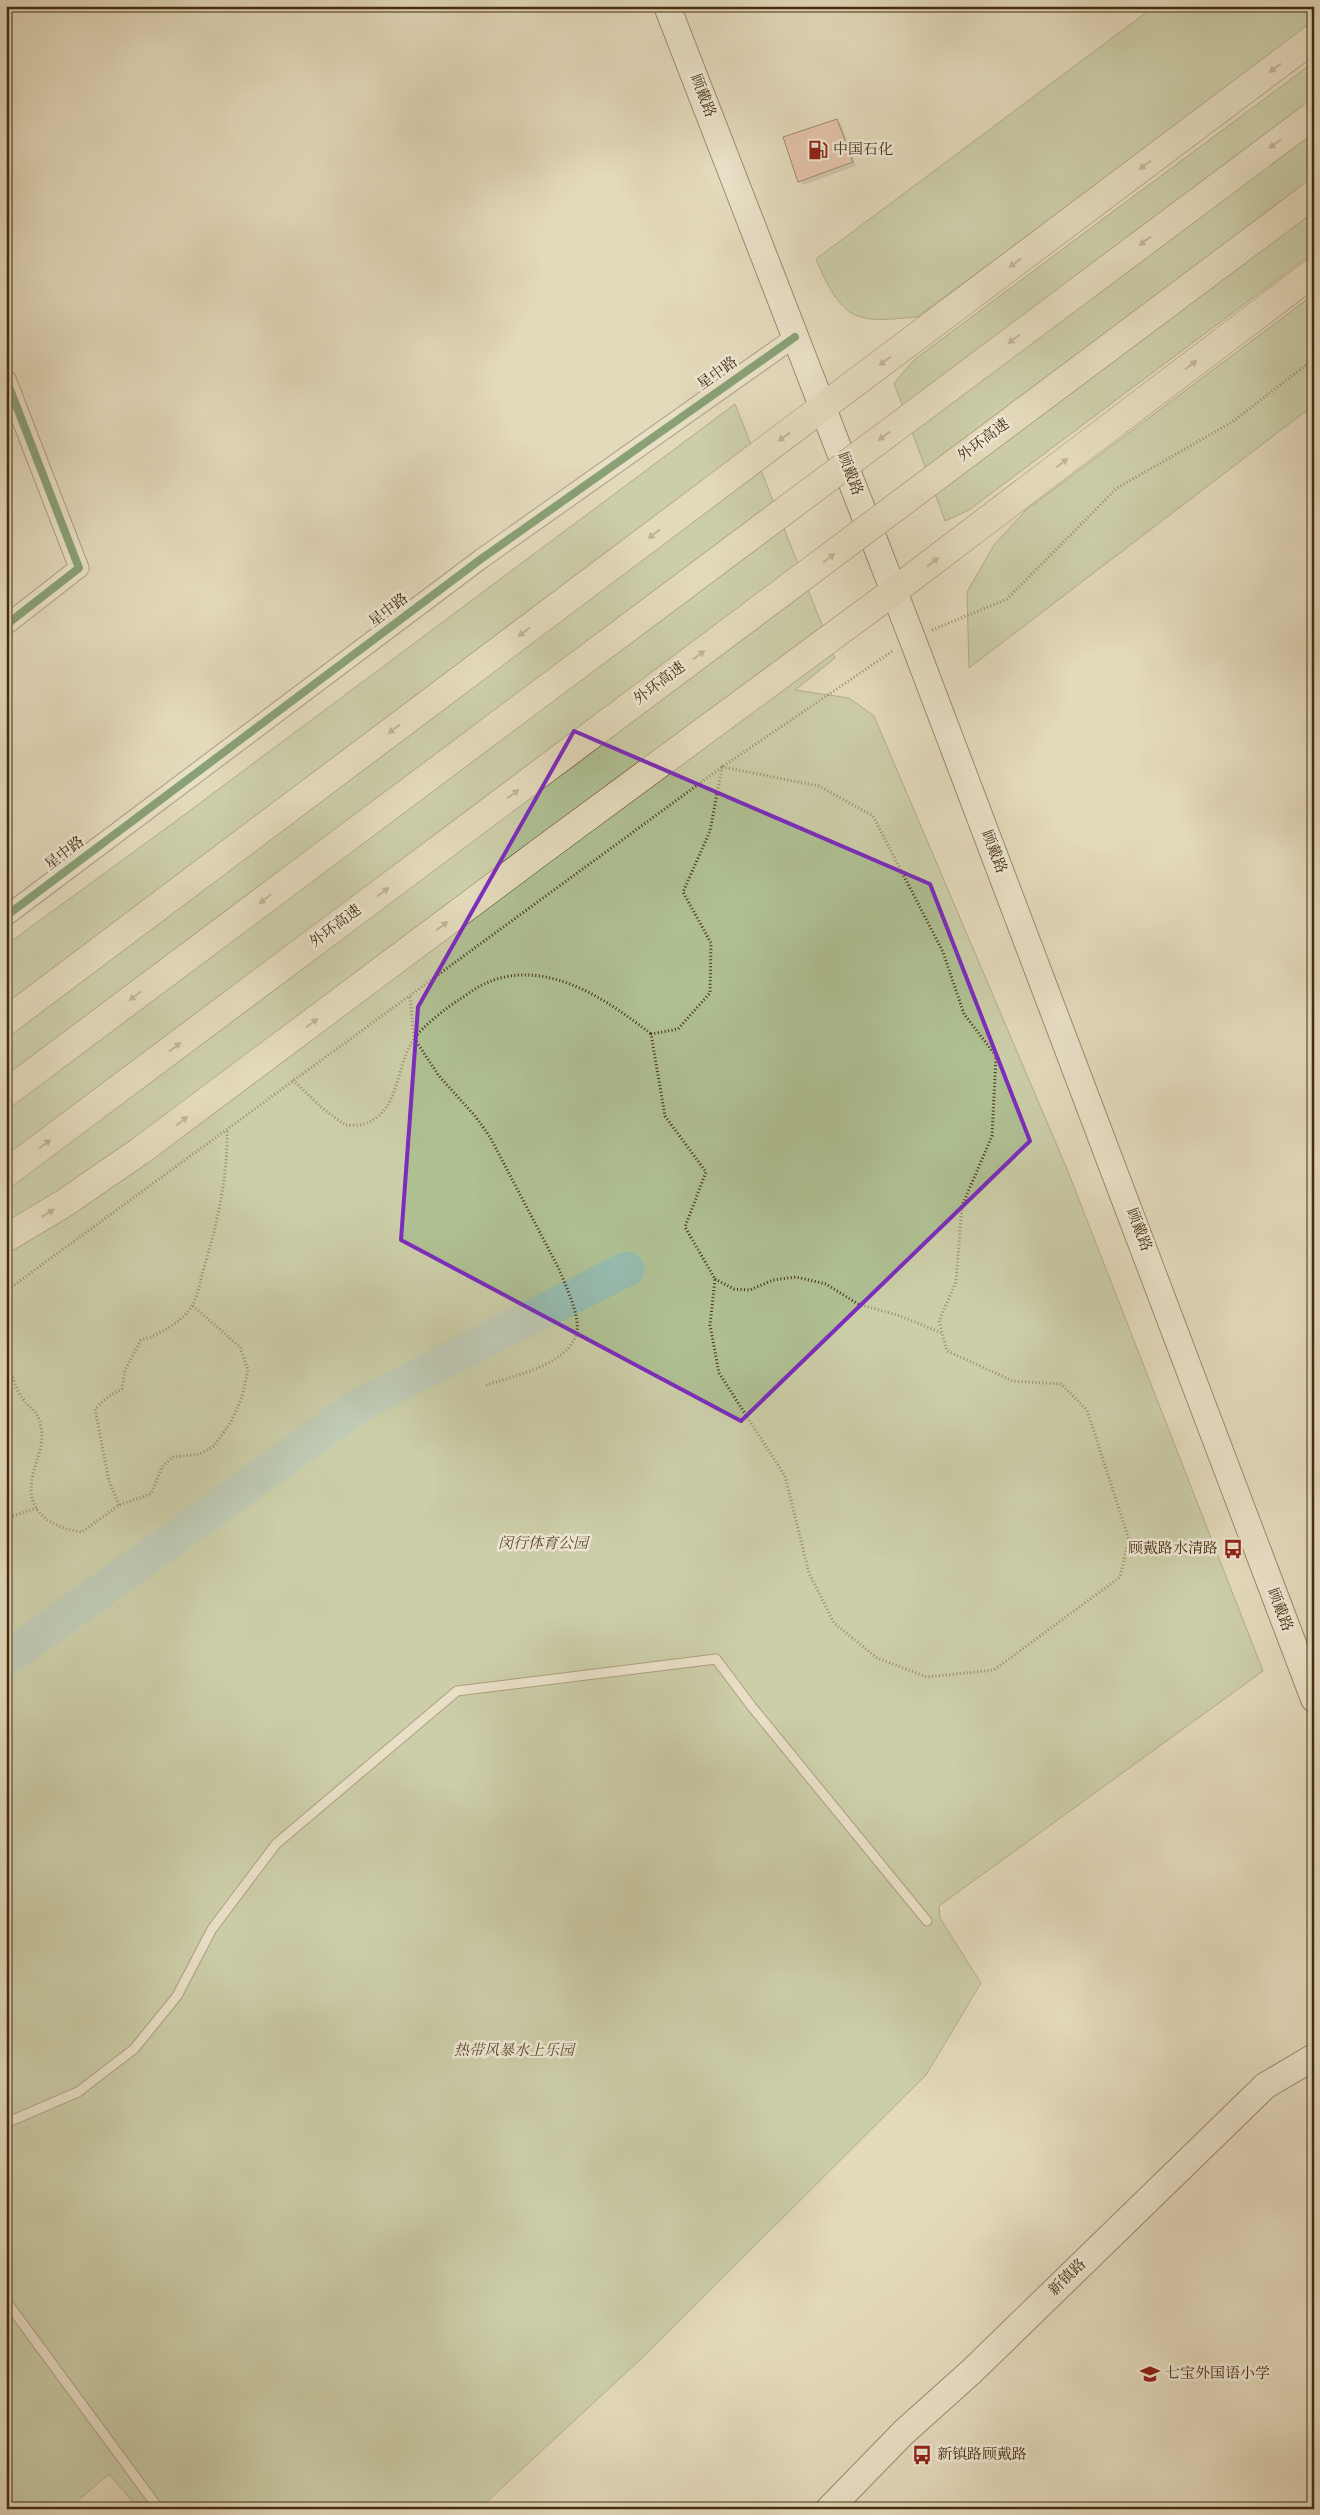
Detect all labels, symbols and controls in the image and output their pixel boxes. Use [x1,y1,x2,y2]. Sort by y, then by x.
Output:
one-way arrow [1269,62,1282,73]
street label: 顾戴路 [687,72,719,120]
fuel station icon: 中国石化 [807,139,829,161]
one-way arrow [1268,139,1282,149]
place label: 中国石化 [833,141,893,158]
one-way arrow [1139,160,1152,171]
one-way arrow [1138,236,1152,246]
one-way arrow [1009,258,1022,269]
one-way arrow [1008,333,1021,344]
street label: 星中路 [694,353,741,393]
one-way arrow [878,356,892,366]
one-way arrow [1184,360,1198,370]
street label: 外环高速 [954,415,1012,465]
one-way arrow [877,431,891,441]
one-way arrow [777,432,791,442]
street label: 顾戴路 [834,450,866,498]
one-way arrow [1055,458,1068,469]
one-way arrow [647,529,661,539]
one-way arrow [822,552,835,563]
one-way arrow [926,556,939,567]
street label: 星中路 [365,590,411,631]
one-way arrow [518,626,531,637]
one-way arrow [692,650,706,660]
street label: 外环高速 [630,658,688,708]
one-way arrow [387,724,401,734]
one-way arrow [506,789,519,800]
street label: 顾戴路 [978,828,1010,876]
street label: 星中路 [41,833,87,874]
one-way arrow [376,887,390,897]
one-way arrow [258,894,272,904]
street label: 外环高速 [306,901,364,951]
one-way arrow [435,921,449,931]
one-way arrow [129,991,142,1002]
one-way arrow [305,1018,319,1028]
one-way arrow [168,1042,182,1052]
one-way arrow [175,1115,188,1126]
one-way arrow [38,1139,52,1149]
street label: 顾戴路 [1123,1206,1155,1254]
one-way arrow [41,1208,54,1217]
park label: 闵行体育公园 [498,1535,590,1552]
bus stop icon: 顾戴路水清路 [1222,1538,1244,1560]
place label: 顾戴路水清路 [1128,1540,1218,1557]
street label: 顾戴路 [1264,1586,1296,1634]
park label: 热带风暴水上乐园 [454,2042,576,2059]
street label: 新镇路 [1045,2256,1089,2299]
school or university icon: 七宝外国语小学 [1139,2363,1161,2385]
place label: 七宝外国语小学 [1165,2365,1270,2382]
bus stop icon: 新镇路顾戴路 [911,2444,933,2466]
place label: 新镇路顾戴路 [937,2446,1027,2463]

